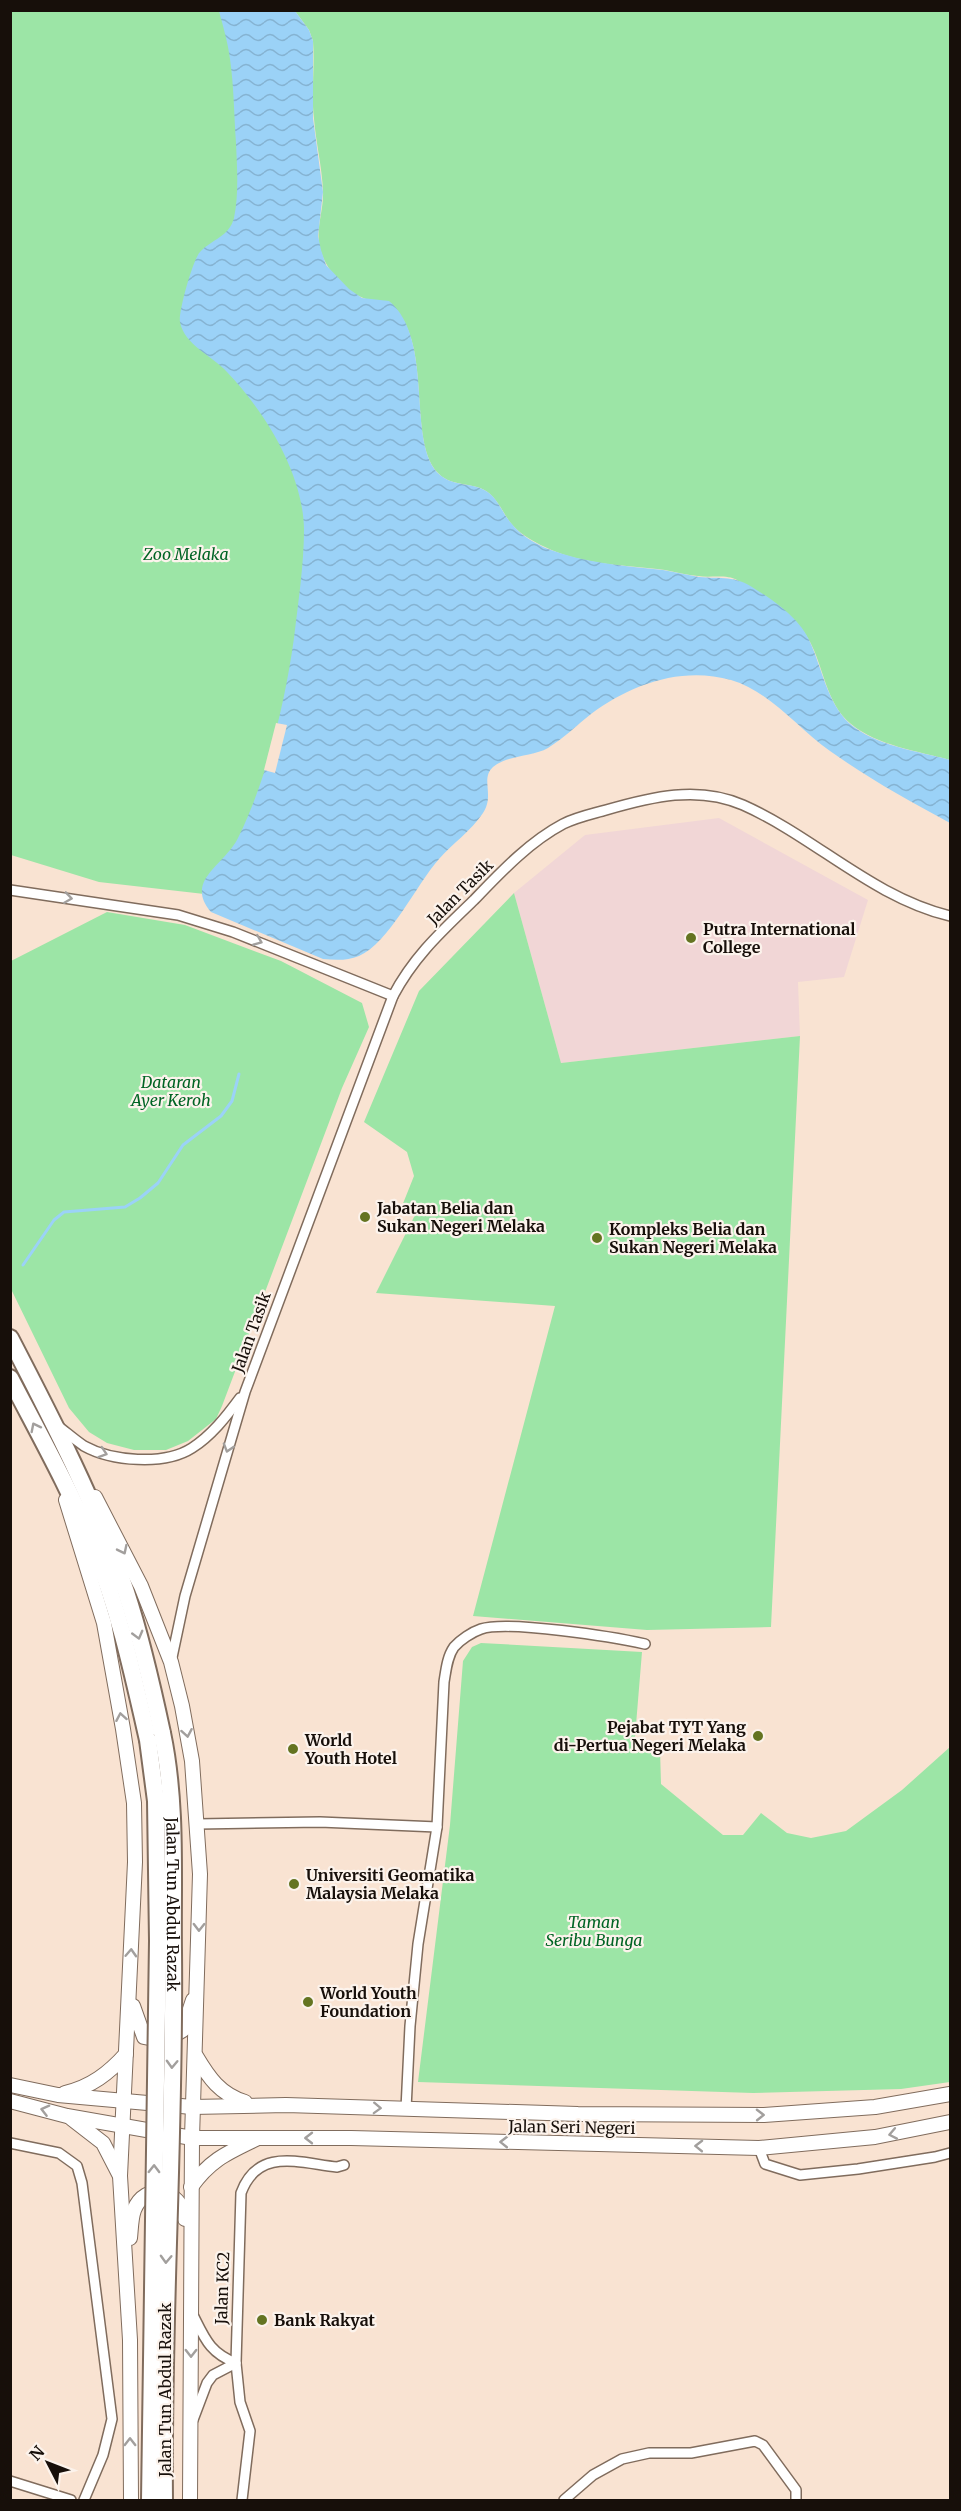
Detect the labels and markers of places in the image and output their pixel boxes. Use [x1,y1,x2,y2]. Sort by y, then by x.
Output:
place label: Putra International College [703,919,855,957]
marker: Putra International College [684,931,698,945]
place label: Jabatan Belia dan Sukan Negeri Melaka [376,1198,545,1236]
marker: Jabatan Belia dan Sukan Negeri Melaka [358,1210,372,1224]
place label: Kompleks Belia dan Sukan Negeri Melaka [609,1219,777,1257]
marker: Kompleks Belia dan Sukan Negeri Melaka [590,1231,604,1245]
place label: Pejabat TYT Yang di-Pertua Negeri Melaka [554,1717,746,1755]
marker: Pejabat TYT Yang di-Pertua Negeri Melaka [751,1729,765,1743]
place label: World Youth Hotel [304,1730,397,1768]
marker: World Youth Hotel [286,1742,300,1756]
place label: Universiti Geomatika Malaysia Melaka [306,1865,474,1903]
marker: Universiti Geomatika Malaysia Melaka [287,1877,301,1891]
place label: World Youth Foundation [319,1983,417,2021]
marker: World Youth Foundation [301,1995,315,2009]
place label: Bank Rakyat [274,2310,375,2330]
marker: Bank Rakyat [255,2313,269,2327]

